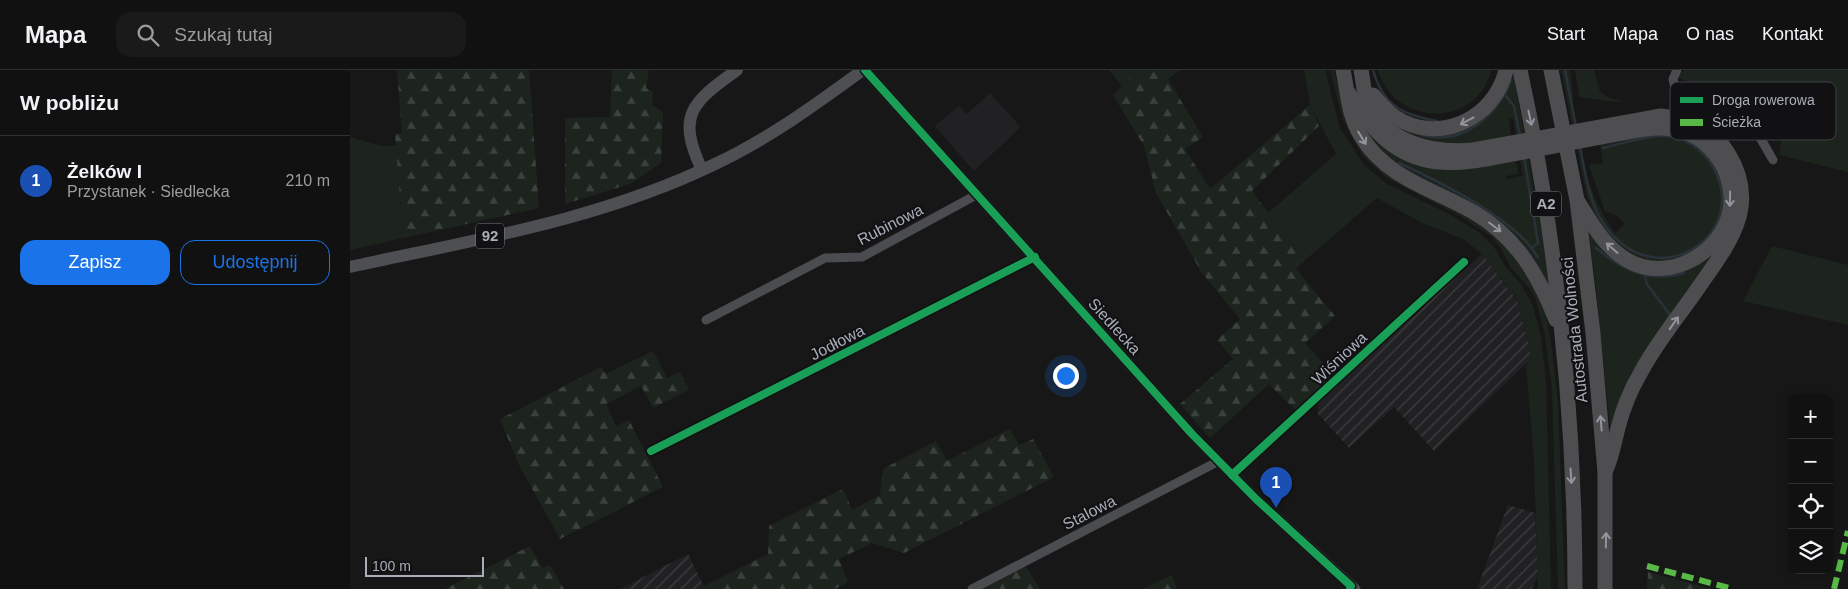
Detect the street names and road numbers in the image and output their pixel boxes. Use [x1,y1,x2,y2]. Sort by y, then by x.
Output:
road number: A2 [1531,192,1561,216]
street label: Rubinowa [855,201,926,248]
road number: 92 [476,224,504,248]
street label: Autostrada Wolności [1558,256,1591,404]
street label: Siedlecka [1085,295,1144,358]
street label: Jodłowa [807,322,867,363]
street label: Wiśniowa [1309,329,1370,388]
street label: Stalowa [1060,492,1119,533]

